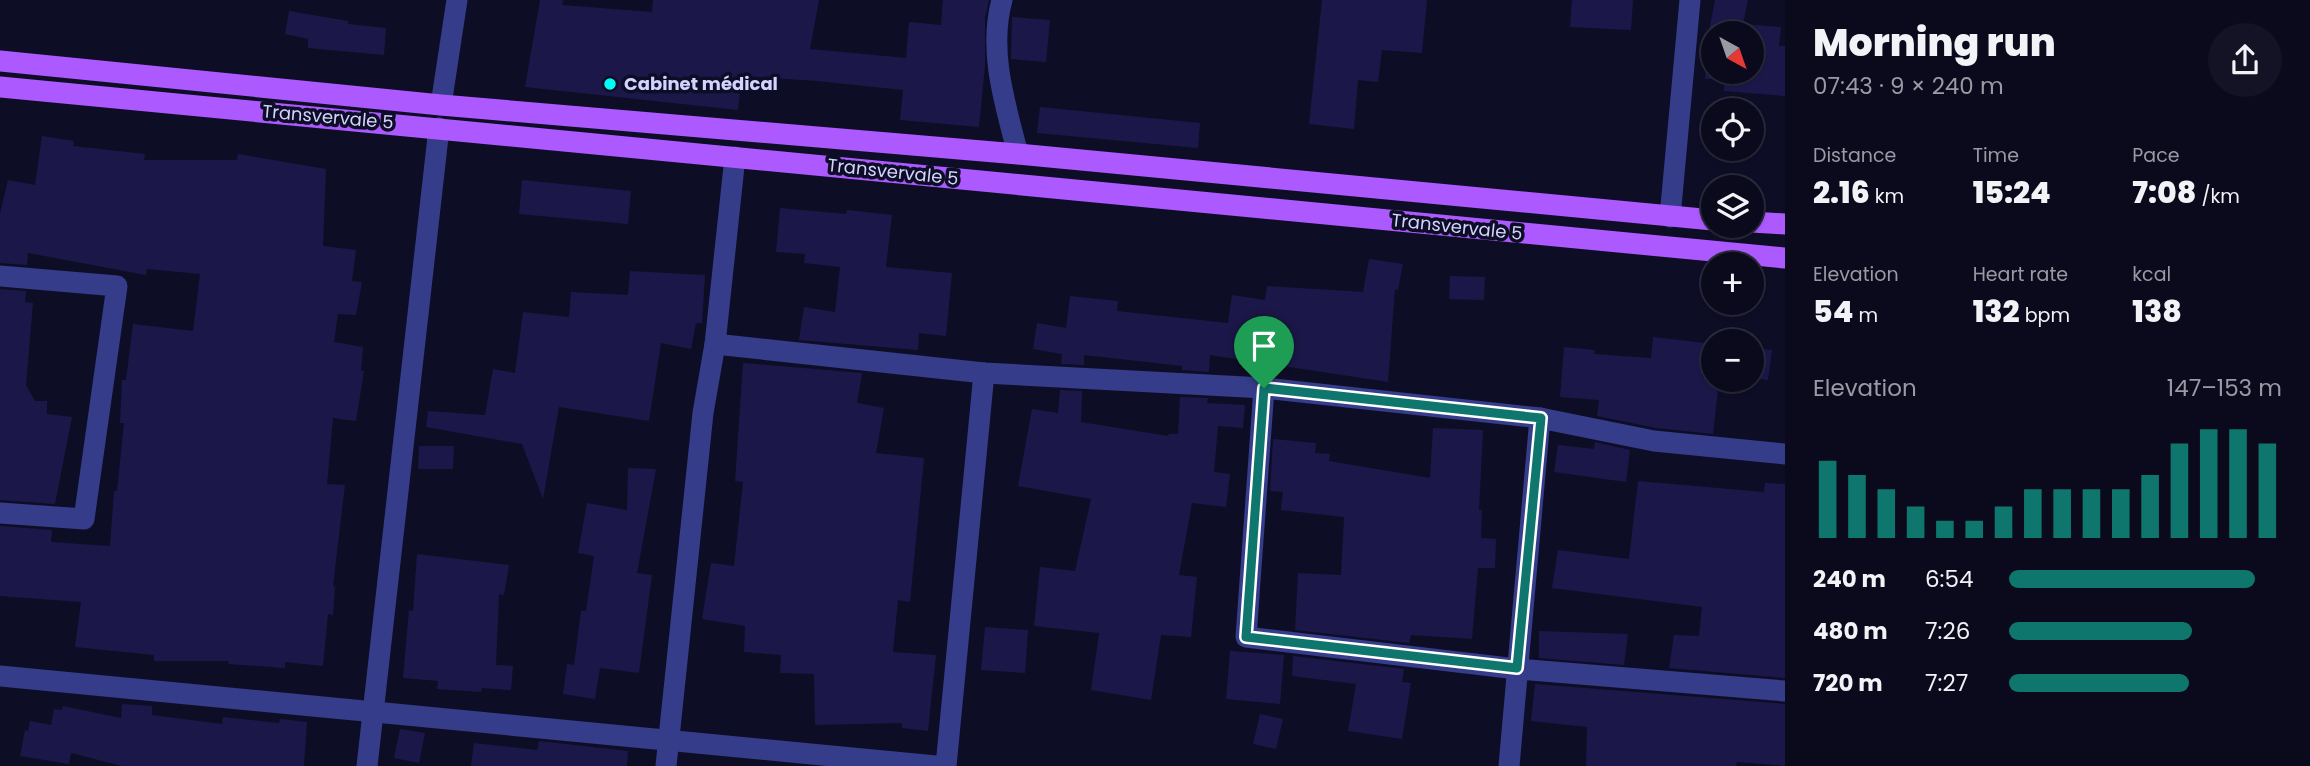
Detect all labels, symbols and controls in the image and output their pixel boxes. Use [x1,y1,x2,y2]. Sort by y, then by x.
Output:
text: Morning run [1813,16,2056,69]
north arrow [1701,21,1764,84]
map controls [1701,21,1764,392]
button: share [2208,23,2282,97]
text: 07:43 · 9 × 240 m [1813,70,2004,102]
place label: Cabinet médical [624,71,778,96]
marker: Cabinet médical [602,76,618,92]
street label: Transvervale 5 [261,98,395,135]
button: locate [1701,98,1764,161]
text: Distance [1813,142,1896,169]
text: Time [1973,142,2019,169]
text: Pace [2132,142,2180,169]
street label: Transvervale 5 [826,152,960,191]
text: 2.16 [1813,171,1870,214]
text: 15:24 [1973,171,2051,214]
text: 7:08 [2132,171,2196,214]
button: layers [1701,175,1764,238]
text: km [1870,183,1904,210]
text: /km [2196,183,2240,210]
street label: Transvervale 5 [1390,207,1524,246]
button: + [1701,252,1764,315]
text: Elevation [1813,261,1899,288]
text: Heart rate [1973,261,2068,288]
text: kcal [2132,261,2171,288]
text: 54 [1813,290,1853,333]
text: 132 [1973,290,2020,333]
text: 138 [2132,290,2182,333]
text: m [1853,302,1878,329]
text: bpm [2020,302,2070,329]
pin [1234,316,1294,388]
icon: arrive [1245,327,1283,365]
button: − [1701,329,1764,392]
text: Elevation [1813,372,1917,404]
text: 147–153 m [2167,372,2282,404]
text: 240 m [1813,563,1886,595]
text: 6:54 [1925,563,1973,595]
text: 480 m [1813,615,1888,647]
text: 7:26 [1925,615,1970,647]
text: 720 m [1813,667,1883,699]
text: 7:27 [1925,667,1968,699]

